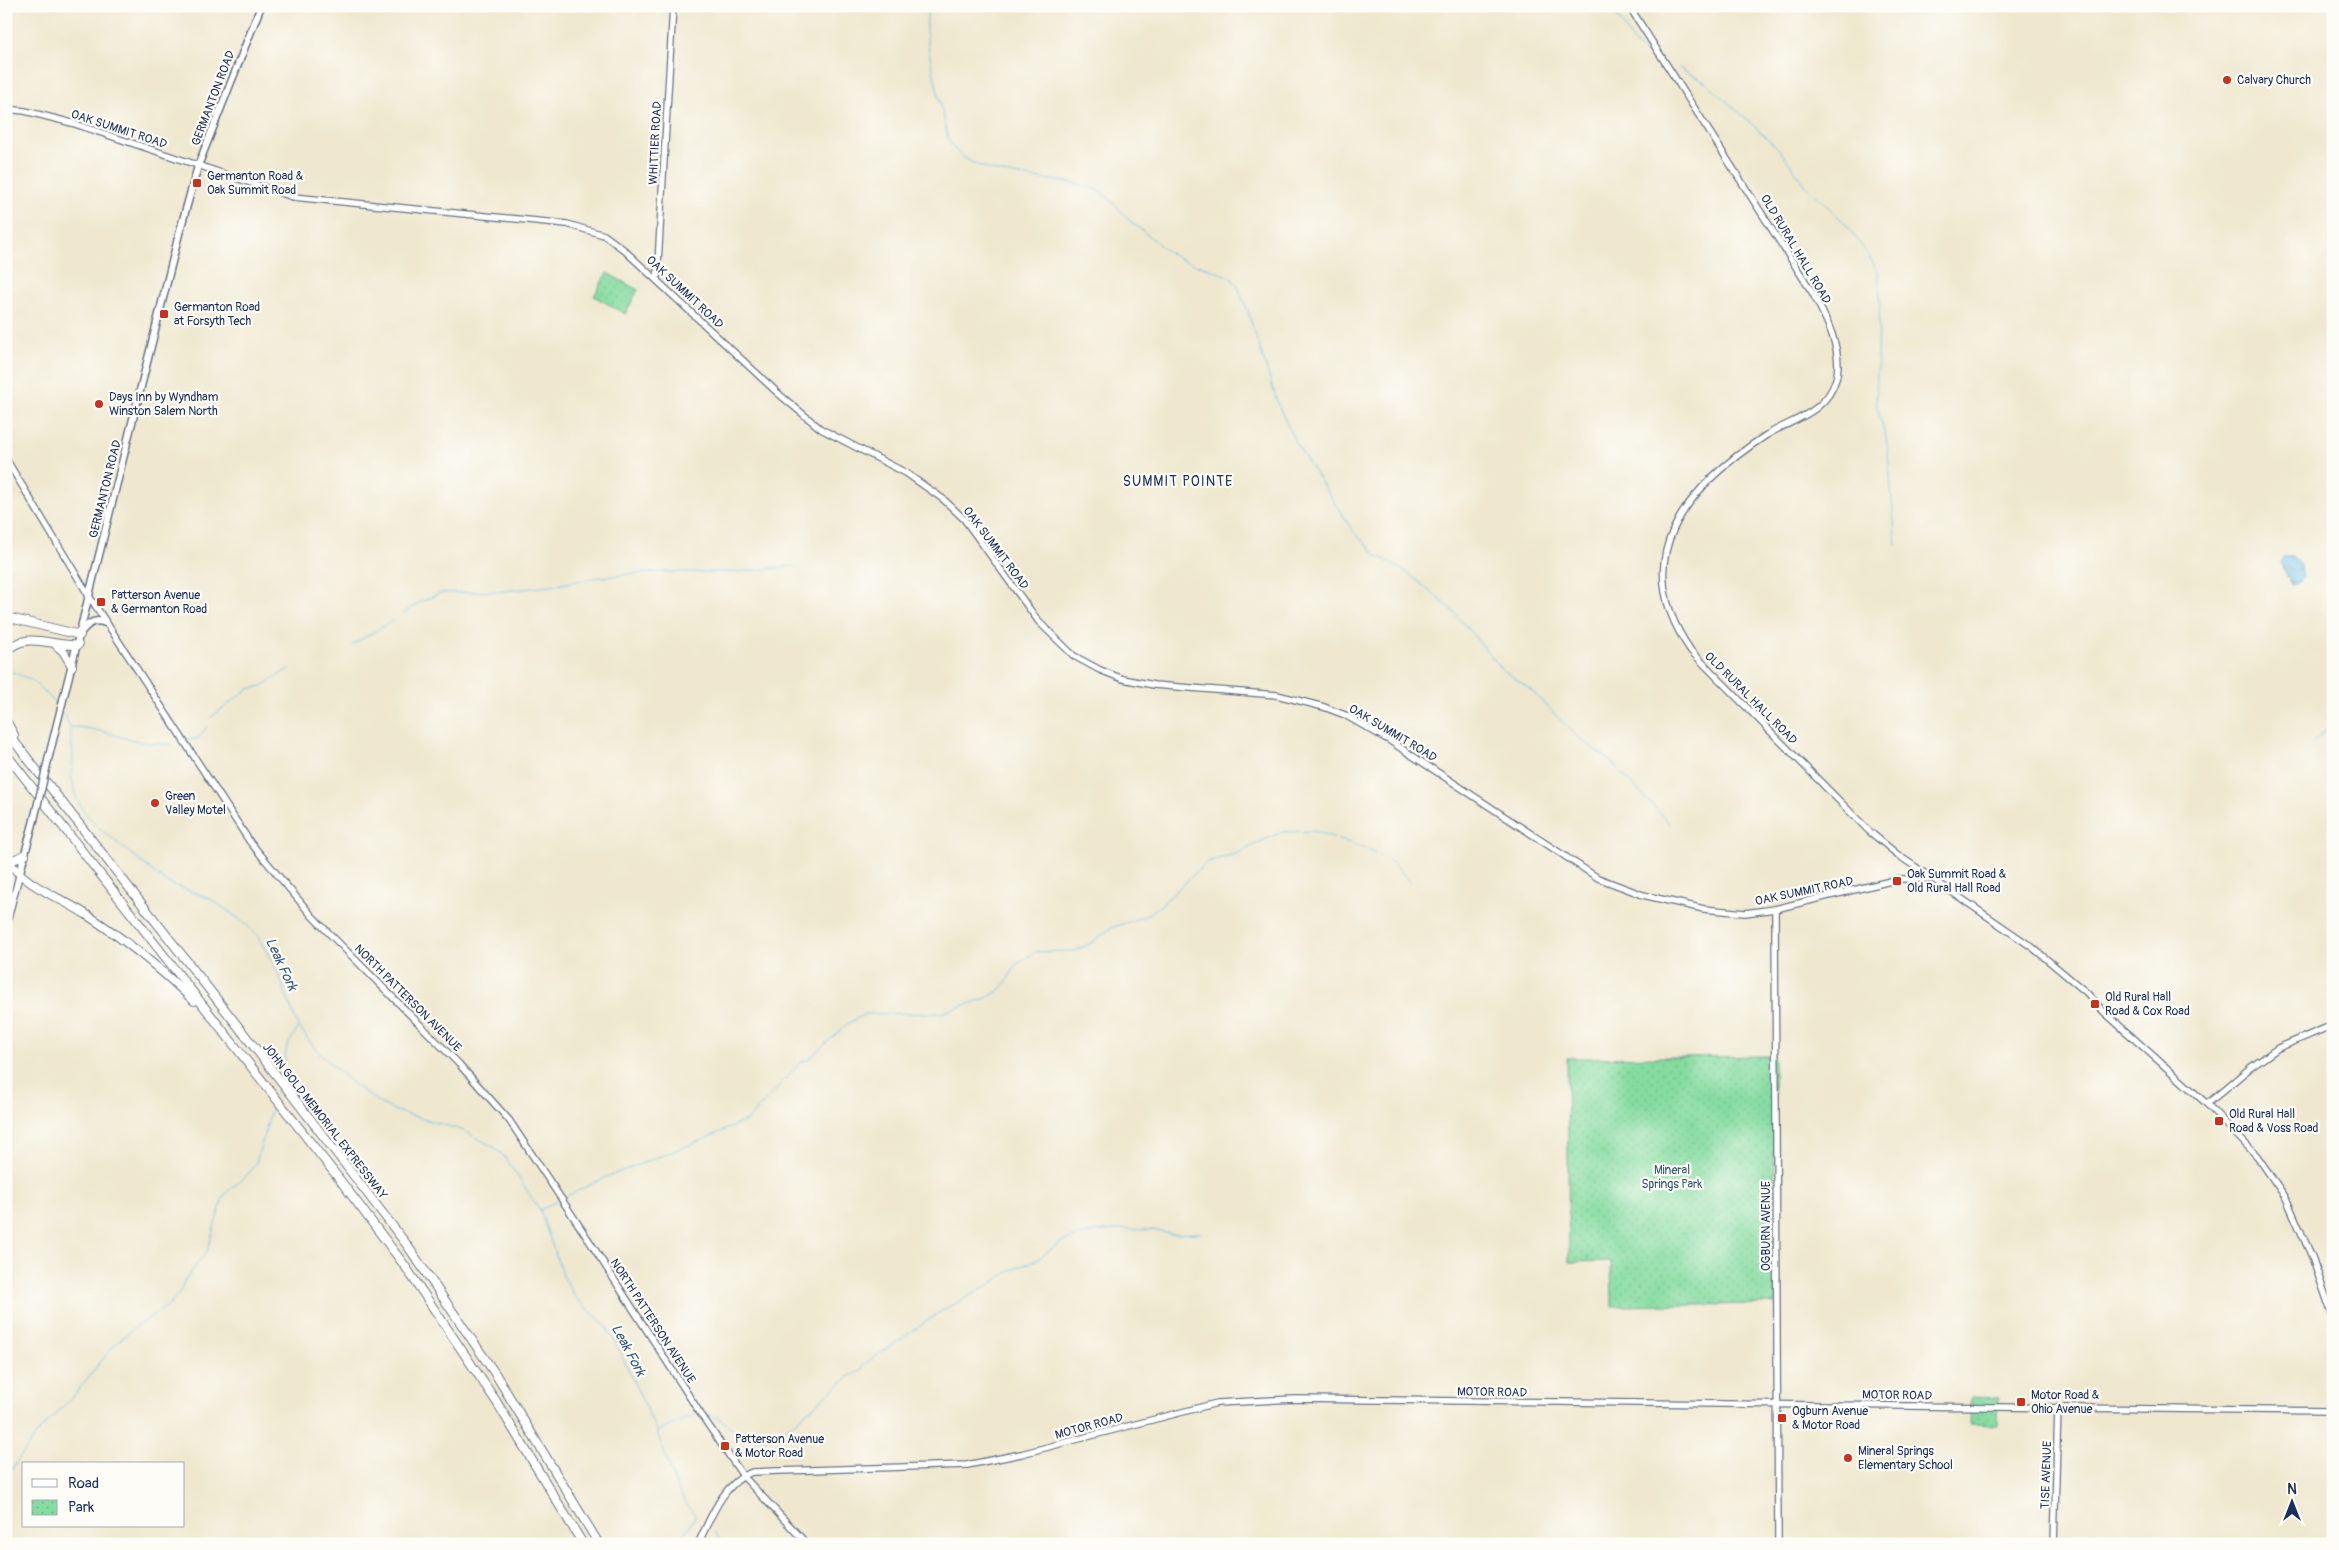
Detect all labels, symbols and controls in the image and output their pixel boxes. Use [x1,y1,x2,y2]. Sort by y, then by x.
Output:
street label: GERMANTON ROAD [188,48,239,148]
place label: Calvary Church [2237,73,2311,88]
marker: Calvary Church [2221,74,2233,86]
street label: WHITTIER ROAD [646,100,665,185]
street label: OAK SUMMIT ROAD [69,107,169,152]
place label: Germanton Road & Oak Summit Road [207,169,303,198]
marker: Germanton Road & Oak Summit Road [191,177,203,189]
street label: OLD RURAL HALL ROAD [1757,192,1834,307]
street label: OAK SUMMIT ROAD [643,253,727,332]
place label: Germanton Road at Forsyth Tech [174,300,260,329]
marker: Germanton Road at Forsyth Tech [158,308,170,320]
place label: Days Inn by Wyndham Winston Salem North [109,390,219,419]
marker: Days Inn by Wyndham Winston Salem North [93,398,105,410]
street label: GERMANTON ROAD [86,438,125,540]
district label: SUMMIT POINTE [1123,473,1233,490]
street label: OAK SUMMIT ROAD [960,504,1032,593]
place label: Patterson Avenue & Germanton Road [111,588,207,617]
marker: Patterson Avenue & Germanton Road [95,596,107,608]
street label: OLD RURAL HALL ROAD [1701,649,1800,748]
street label: OAK SUMMIT ROAD [1346,701,1440,766]
place label: Green Valley Motel [165,789,226,818]
marker: Green Valley Motel [149,797,161,809]
place label: Oak Summit Road & Old Rural Hall Road [1907,867,2006,896]
street label: OAK SUMMIT ROAD [1754,874,1855,909]
marker: Oak Summit Road & Old Rural Hall Road [1891,875,1903,887]
water label: Leak Fork [262,935,302,994]
street label: NORTH PATTERSON AVENUE [351,942,464,1055]
place label: Old Rural Hall Road & Cox Road [2105,990,2190,1019]
marker: Old Rural Hall Road & Cox Road [2089,998,2101,1010]
street label: JOHN GOLD MEMORIAL EXPRESSWAY [259,1040,390,1202]
place label: Old Rural Hall Road & Voss Road [2229,1107,2319,1136]
marker: Old Rural Hall Road & Voss Road [2213,1115,2225,1127]
park label: Mineral Springs Park [1642,1163,1702,1192]
street label: OGBURN AVENUE [1759,1181,1774,1271]
street label: NORTH PATTERSON AVENUE [607,1256,699,1386]
water label: Leak Fork [608,1321,650,1380]
street label: MOTOR ROAD [1457,1384,1528,1401]
street label: MOTOR ROAD [1862,1387,1933,1404]
place label: Motor Road & Ohio Avenue [2031,1388,2099,1417]
marker: Motor Road & Ohio Avenue [2015,1396,2027,1408]
place label: Ogburn Avenue & Motor Road [1792,1404,1868,1433]
street label: MOTOR ROAD [1053,1410,1125,1443]
marker: Ogburn Avenue & Motor Road [1776,1412,1788,1424]
place label: Patterson Avenue & Motor Road [735,1432,824,1461]
marker: Patterson Avenue & Motor Road [719,1440,731,1452]
street label: TISE AVENUE [2038,1441,2055,1509]
place label: Mineral Springs Elementary School [1858,1444,1953,1473]
marker: Mineral Springs Elementary School [1842,1452,1854,1464]
legend [22,1462,185,1528]
text: Road [68,1474,99,1493]
north arrow [2266,1478,2316,1528]
text: N [2287,1481,2297,1498]
text: Park [68,1498,95,1517]

